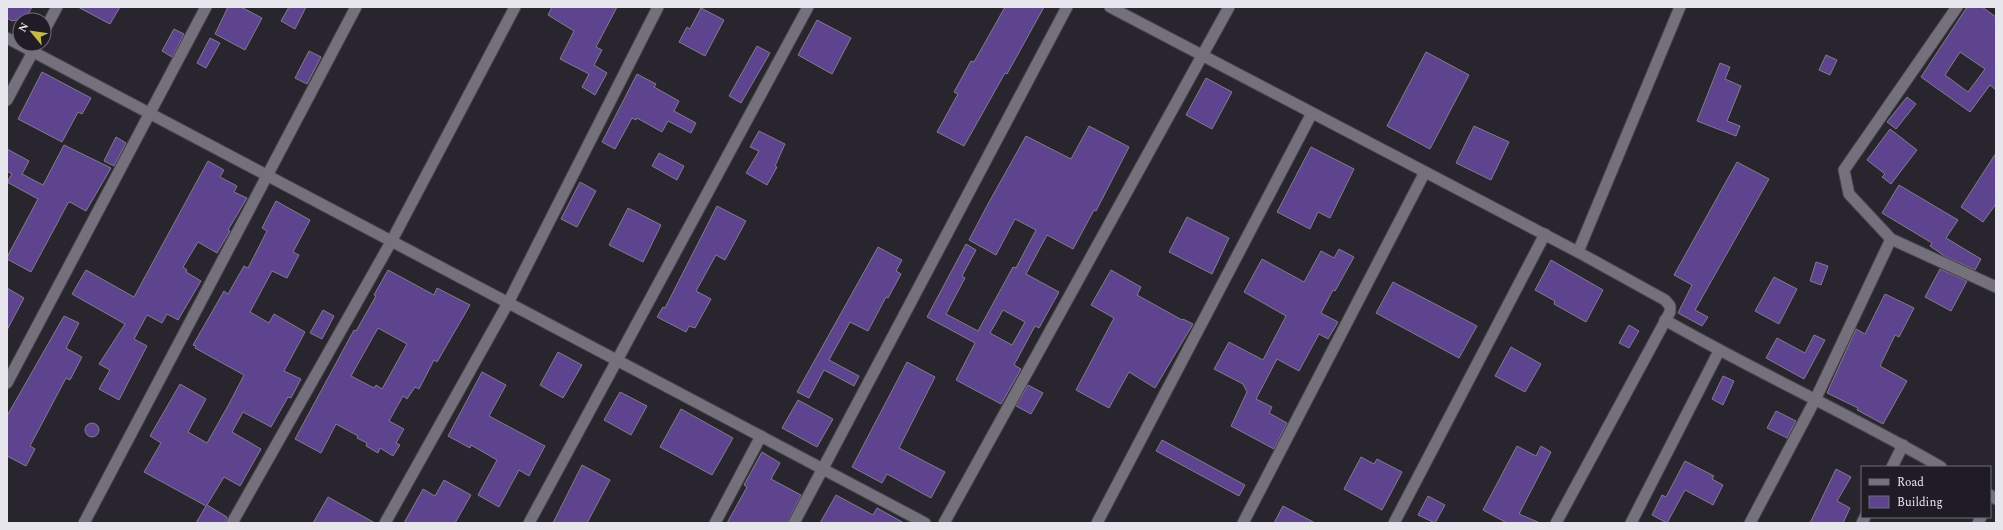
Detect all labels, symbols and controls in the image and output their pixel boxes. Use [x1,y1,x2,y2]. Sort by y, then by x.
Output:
north arrow [12,12,52,52]
text: N [14,19,33,35]
legend [1861,466,1991,518]
text: Road [1897,473,1924,492]
text: Building [1897,493,1943,512]

